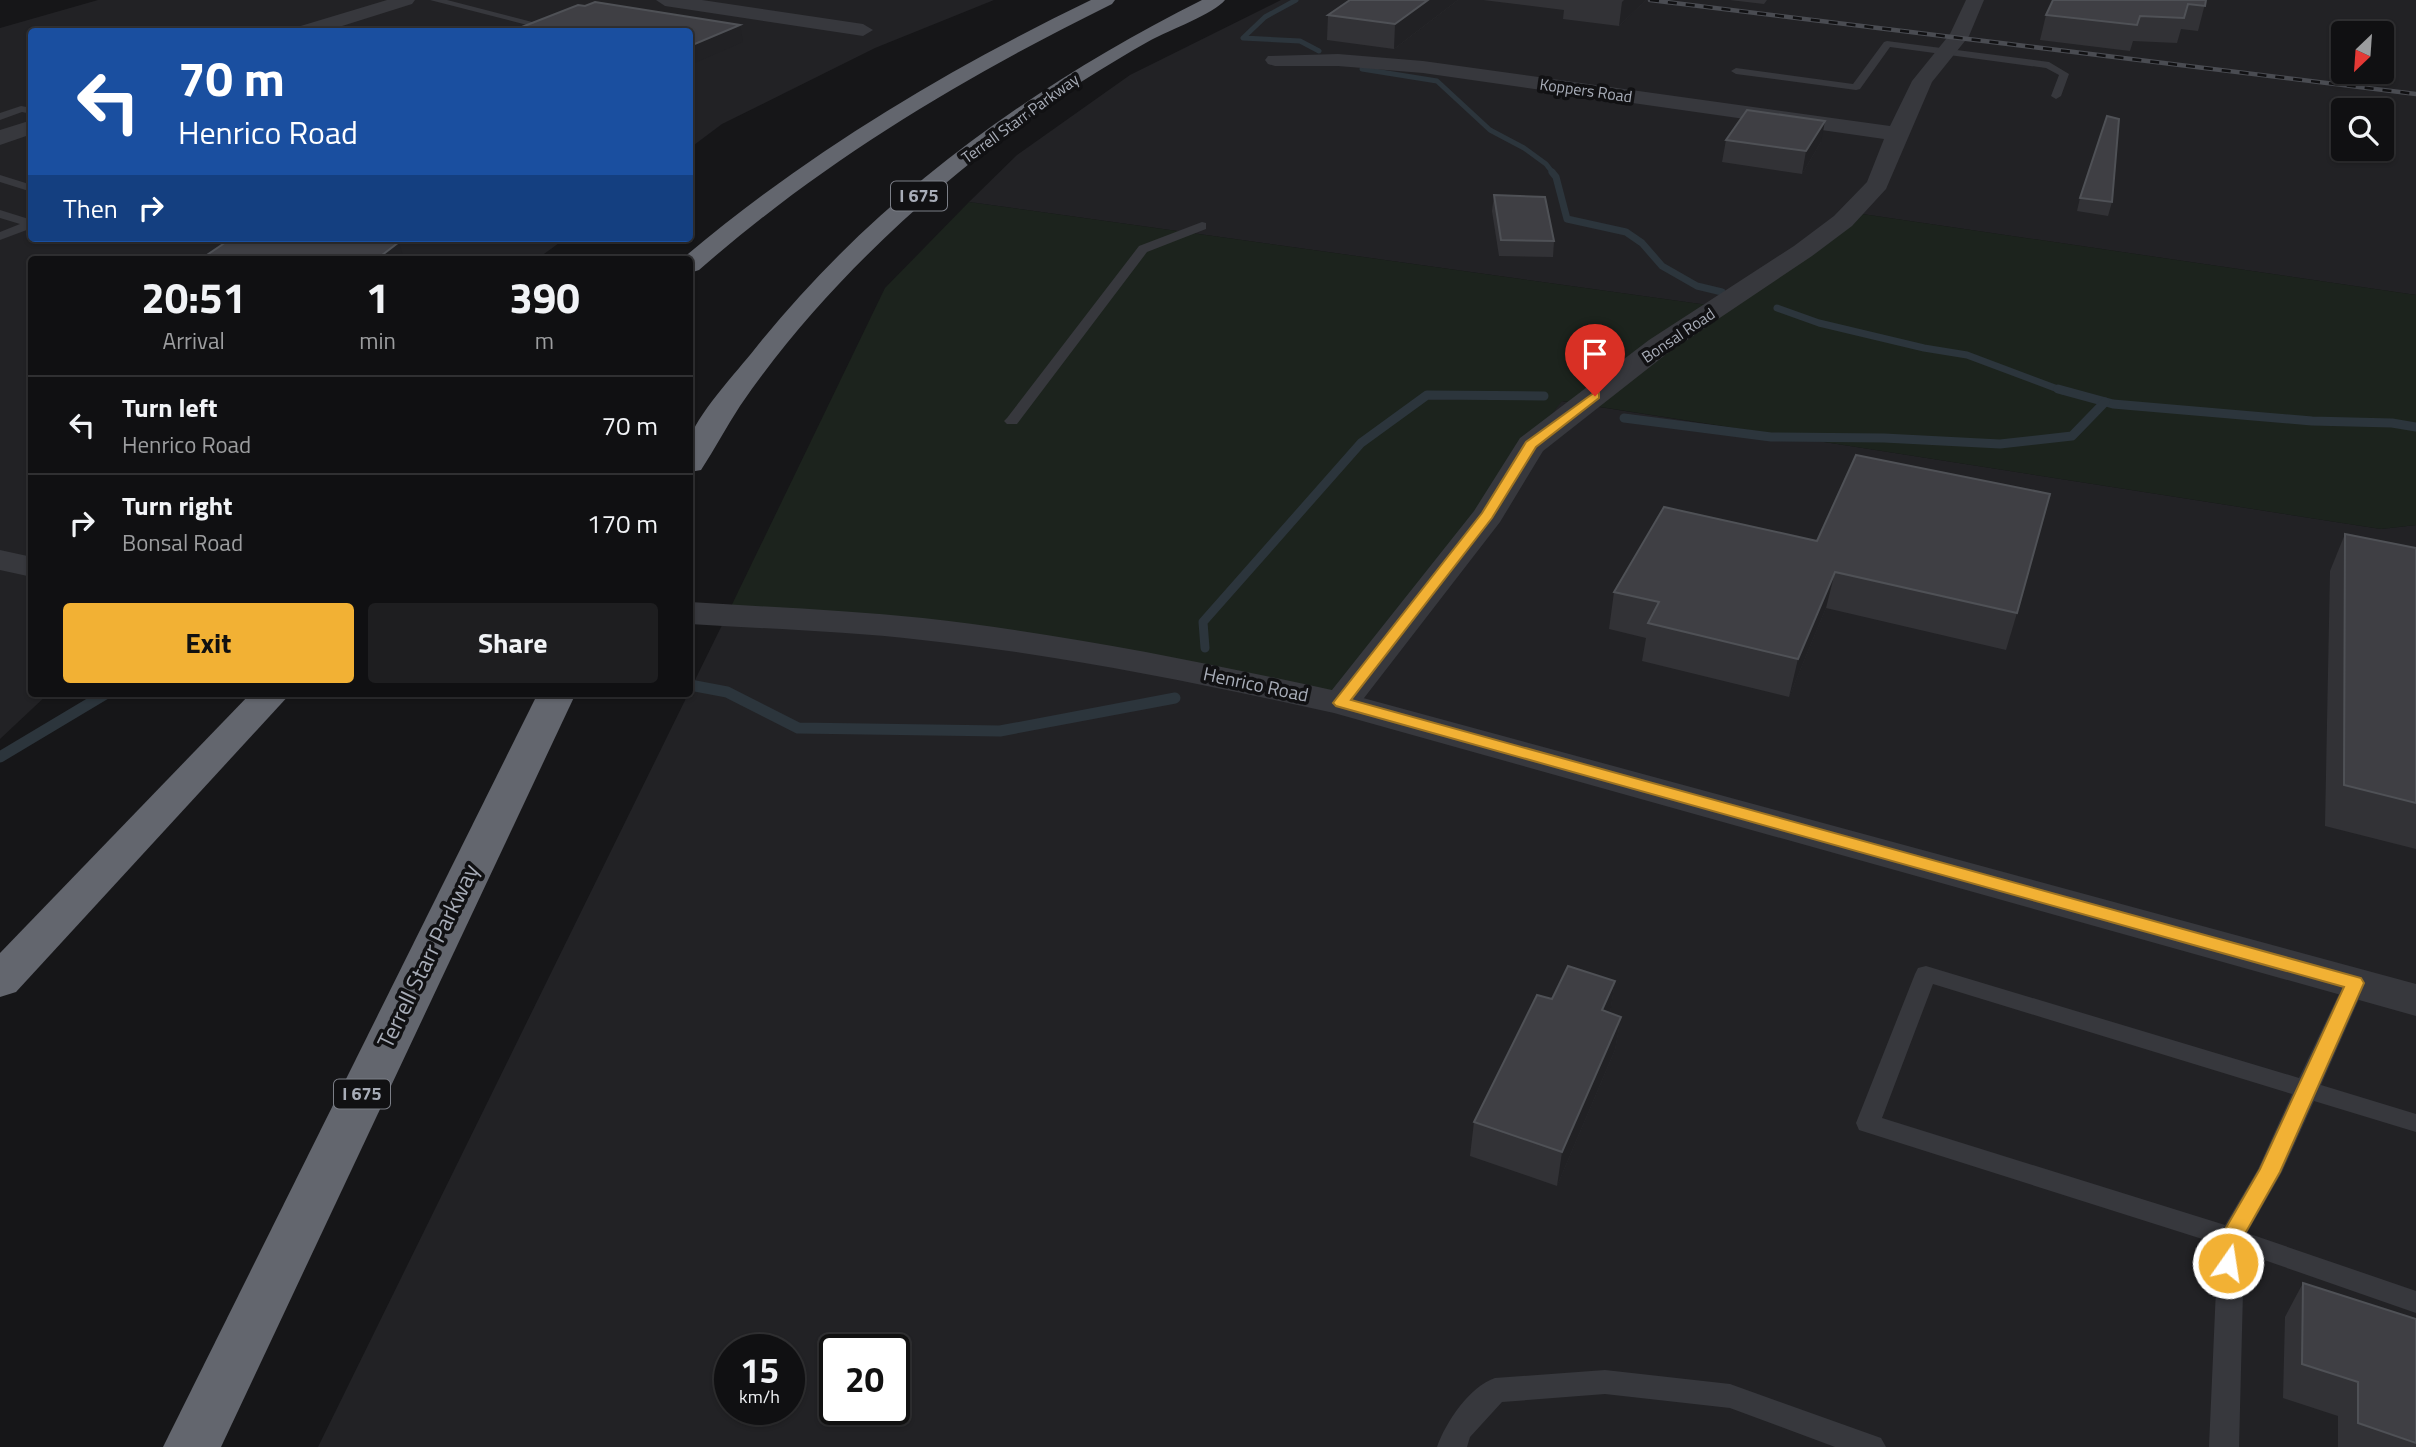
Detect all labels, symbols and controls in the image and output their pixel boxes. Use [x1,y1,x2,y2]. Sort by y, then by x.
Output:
north arrow [2331,21,2394,84]
map controls [2331,21,2394,161]
text: 70 m [178,40,285,115]
icon: left [63,56,154,147]
street label: Terrell Starr Parkway [956,67,1084,169]
street label: Koppers Road [1538,72,1634,108]
button: search [2331,98,2394,161]
text: Henrico Road [178,108,358,156]
road number: I 675 [891,182,947,210]
text: Then [63,189,118,228]
icon: right [132,189,170,227]
text: 20:51 [141,265,246,329]
text: 1 [366,265,389,329]
text: 390 [509,265,580,329]
street label: Bonsal Road [1636,302,1720,368]
text: Arrival [162,323,225,358]
text: min [359,323,396,358]
text: m [535,323,554,358]
pin [1565,324,1625,396]
icon: arrive [1576,335,1614,373]
text: Turn left [122,388,217,427]
icon: left [63,406,101,444]
text: 70 m [601,406,658,445]
text: Henrico Road [122,427,251,462]
text: Turn right [122,486,233,525]
icon: right [63,504,101,542]
text: 170 m [587,504,658,543]
text: Bonsal Road [122,525,243,560]
button: Exit [63,603,354,683]
button: Share [368,603,658,683]
street label: Henrico Road [1201,658,1311,709]
street label: Terrell Starr Parkway [368,858,487,1054]
road number: I 675 [334,1079,390,1108]
position arrow [2191,1226,2265,1300]
speed limit sign: 20 [819,1334,910,1425]
text: 15 [740,1343,779,1397]
text: km/h [739,1383,780,1410]

